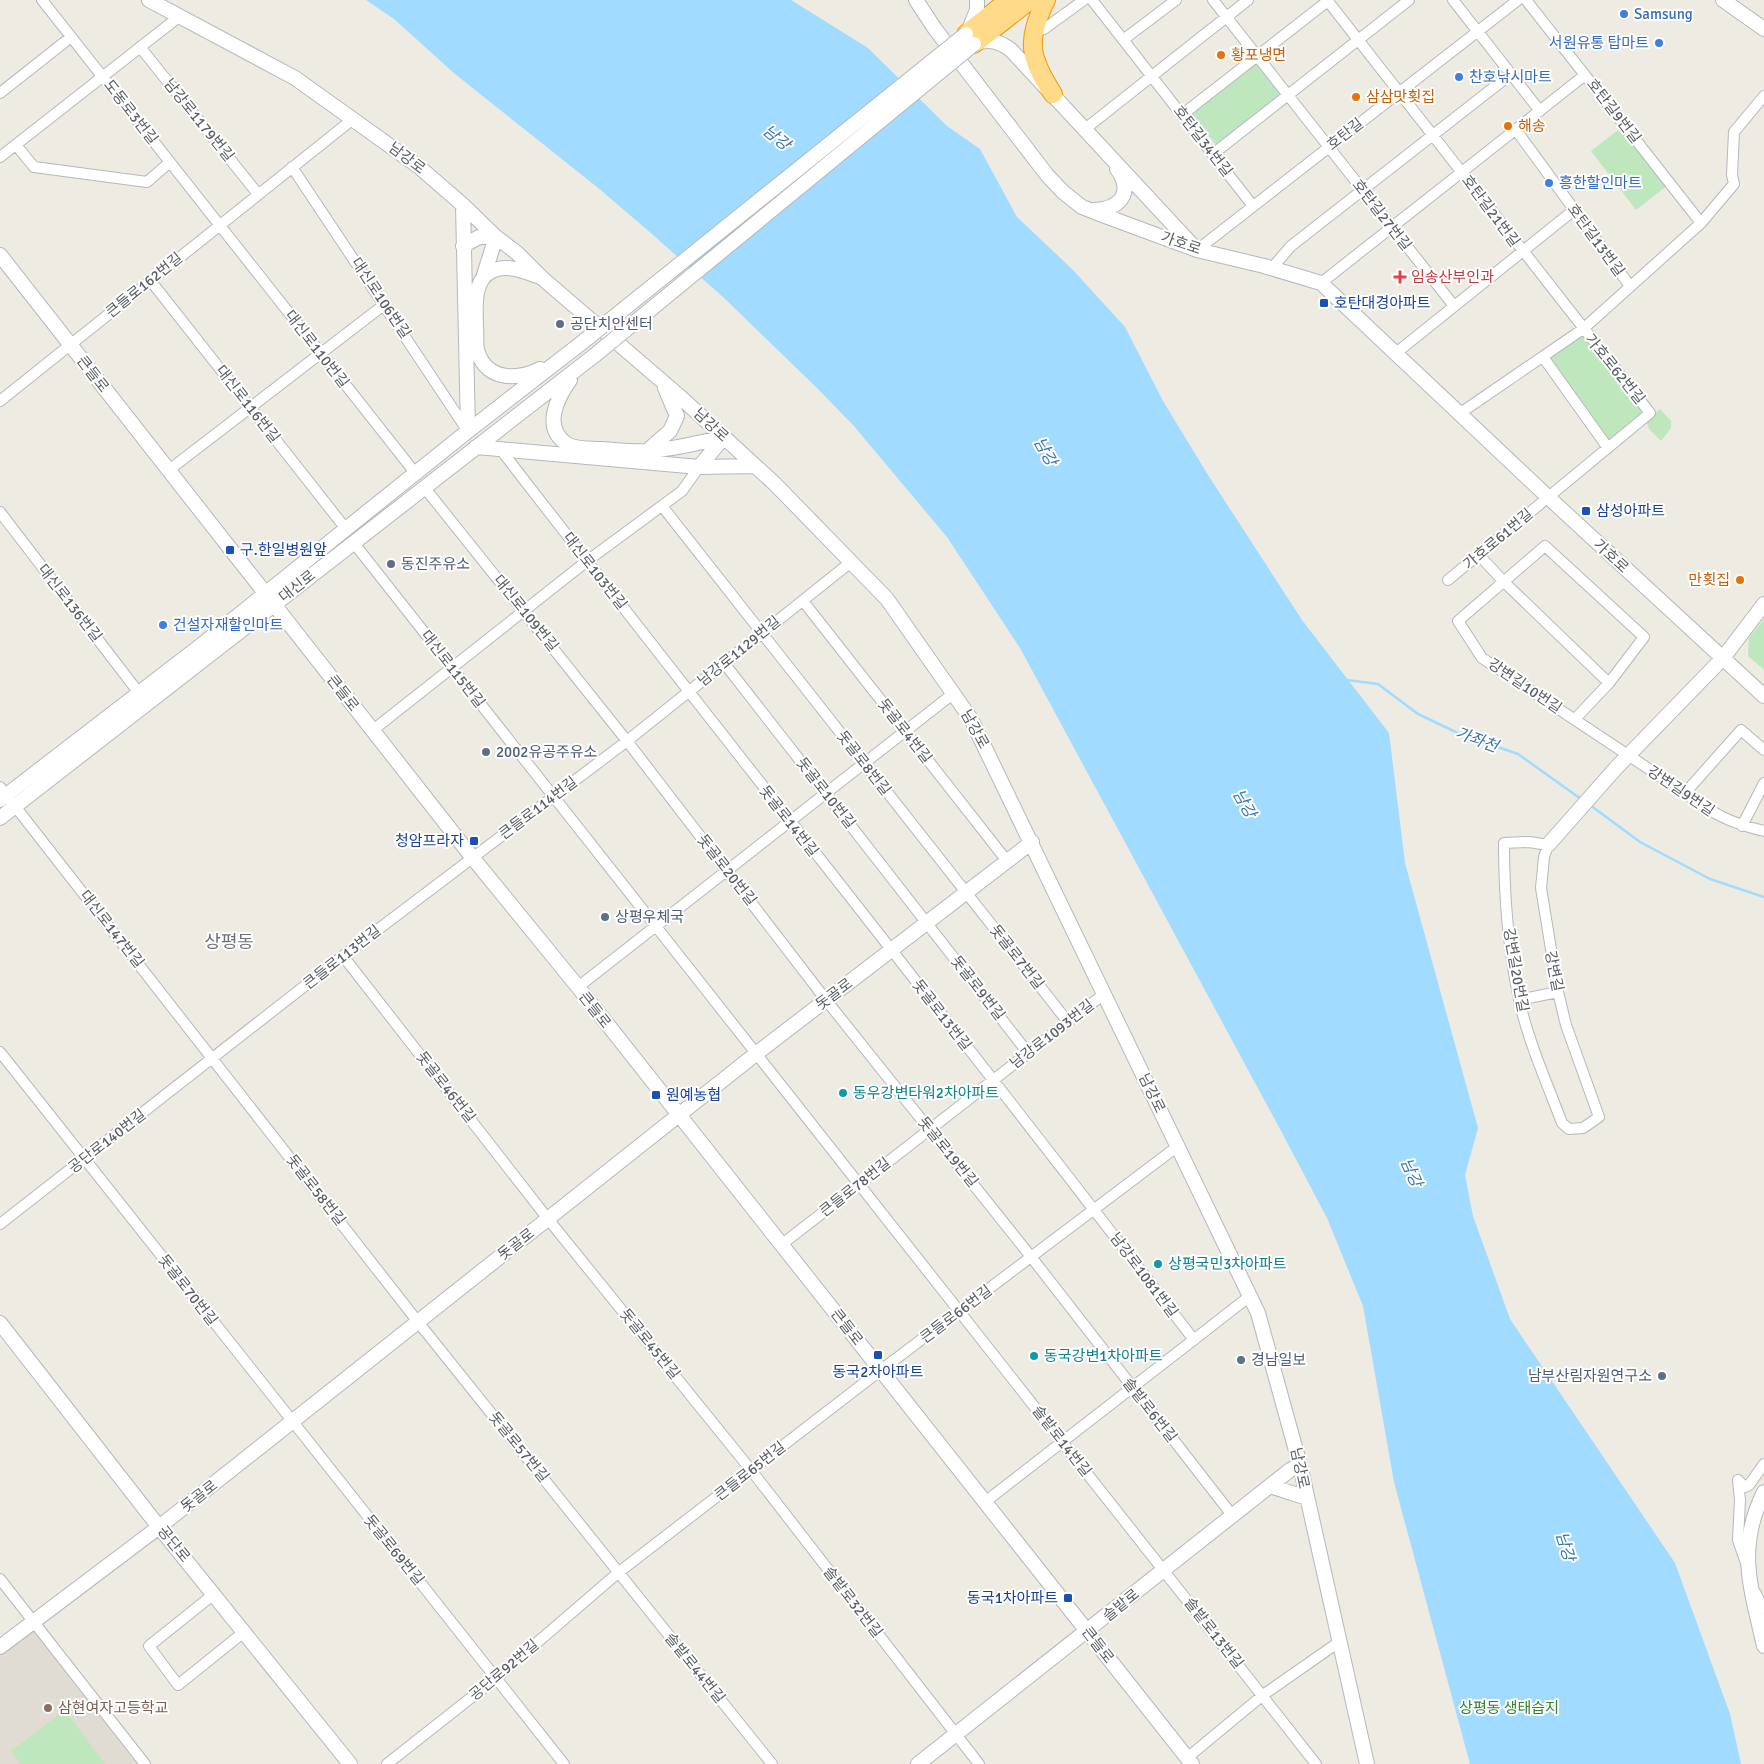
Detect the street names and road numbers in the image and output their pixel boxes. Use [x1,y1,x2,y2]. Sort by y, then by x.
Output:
street label: 남강로1179번길 [160,75,238,165]
street label: 호탄길9번길 [1583,75,1645,147]
street label: 도동로3번길 [100,76,162,148]
street label: 호탄길34번길 [1170,102,1236,180]
street label: 호탄길 [1323,114,1367,154]
street label: 남강로 [385,138,429,178]
street label: 호탄길21번길 [1458,172,1524,250]
street label: 호탄길27번길 [1349,176,1415,254]
street label: 호탄길13번길 [1564,200,1628,280]
street label: 가호로 [1158,228,1204,258]
street label: 큰들로162번길 [102,249,186,321]
street label: 대신로106번길 [347,254,415,342]
street label: 대신로110번길 [281,307,353,391]
street label: 가호로62번길 [1581,330,1649,408]
street label: 큰들로 [73,352,113,396]
street label: 대신로116번길 [212,362,284,446]
street label: 남강로 [690,404,732,446]
street label: 가호로61번길 [1460,505,1536,573]
street label: 대신로103번길 [559,529,631,613]
street label: 가호로 [1590,535,1632,577]
street label: 대신로136번길 [34,561,106,645]
street label: 대신로 [275,566,319,606]
street label: 대신로109번길 [490,571,562,655]
street label: 남강로1129번길 [694,612,784,690]
street label: 대신로115번길 [417,627,489,711]
street label: 강변길10번길 [1485,655,1565,717]
street label: 큰들로 [323,671,363,715]
street label: 돗골로4번길 [874,695,936,767]
street label: 남강로 [957,707,993,751]
street label: 돗골로8번길 [833,727,895,799]
street label: 돗골로10번길 [793,754,859,832]
street label: 강변길9번길 [1644,762,1718,820]
street label: 큰들로114번길 [495,773,581,843]
street label: 돗골로14번길 [756,782,822,860]
street label: 돗골로20번길 [694,831,760,909]
street label: 대신로147번길 [76,887,148,971]
street label: 큰들로113번길 [300,921,384,993]
street label: 돗골로7번길 [986,921,1048,993]
street label: 강변길20번길 [1500,926,1532,1014]
street label: 강변길 [1541,949,1567,993]
street label: 돗골로9번길 [947,952,1009,1024]
street label: 돗골로 [812,974,856,1014]
street label: 돗골로13번길 [909,976,975,1054]
street label: 큰들로 [575,988,615,1032]
street label: 남강로1093번길 [1007,996,1097,1072]
street label: 돗골로46번길 [413,1048,479,1126]
street label: 남강로 [1135,1070,1169,1116]
street label: 공단로140번길 [65,1105,149,1177]
street label: 돗골로19번길 [914,1113,982,1191]
street label: 돗골로58번길 [283,1151,349,1229]
street label: 큰들로78번길 [816,1154,894,1220]
street label: 돗골로 [494,1224,538,1264]
street label: 남강로1081번길 [1106,1229,1182,1321]
street label: 돗골로70번길 [155,1251,221,1329]
street label: 큰들로66번길 [917,1281,995,1347]
street label: 돗골로45번길 [616,1305,684,1383]
street label: 큰들로 [827,1305,867,1349]
street label: 솔밭로6번길 [1119,1374,1181,1446]
street label: 솔밭로14번길 [1029,1402,1095,1480]
street label: 돗골로57번길 [485,1408,553,1486]
street label: 큰들로65번길 [711,1438,789,1504]
street label: 남강로 [1287,1446,1313,1490]
street label: 돗골로 [177,1476,221,1516]
street label: 돗골로69번길 [360,1511,428,1589]
street label: 공단로 [154,1522,194,1566]
street label: 솔밭로32번길 [820,1563,886,1641]
street label: 솔밭로 [1099,1585,1143,1625]
street label: 솔밭로13번길 [1181,1594,1247,1672]
street label: 큰들로 [1078,1623,1118,1667]
street label: 솔밭로44번길 [661,1629,729,1707]
street label: 공단로92번길 [466,1636,542,1704]

